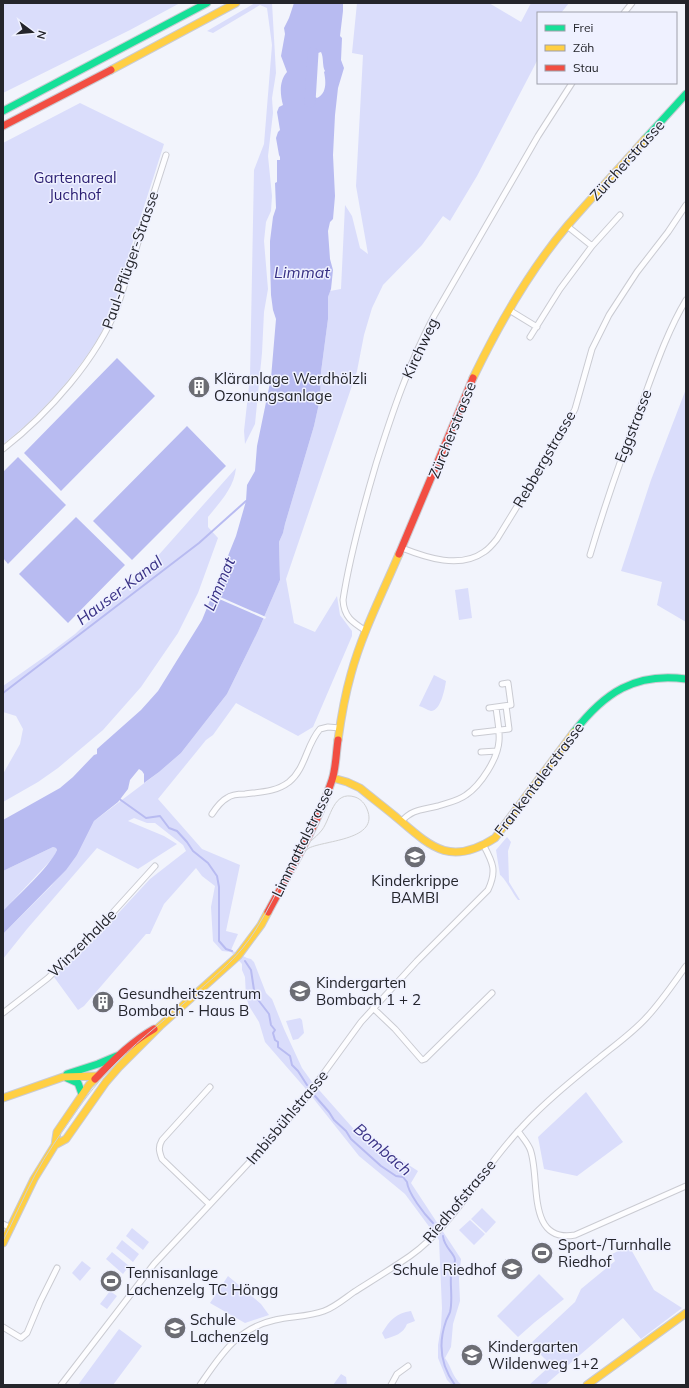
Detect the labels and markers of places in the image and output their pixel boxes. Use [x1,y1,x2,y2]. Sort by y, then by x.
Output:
place label: Kläranlage Werdhölzli Ozonungsanlage [214,369,367,405]
building icon: Kläranlage Werdhölzli Ozonungsanlage [186,374,212,400]
school or university icon: Kinderkrippe BAMBI [402,844,428,870]
place label: Kinderkrippe BAMBI [371,871,459,907]
place label: Kindergarten Bombach 1 + 2 [316,973,421,1009]
school or university icon: Kindergarten Bombach 1 + 2 [287,978,313,1004]
place label: Gesundheitszentrum Bombach - Haus B [118,984,261,1020]
building icon: Gesundheitszentrum Bombach - Haus B [90,989,116,1015]
place label: Sport-/Turnhalle Riedhof [558,1235,671,1271]
sports icon: Sport-/Turnhalle Riedhof [529,1240,555,1266]
school or university icon: Schule Riedhof [499,1256,525,1282]
place label: Schule Riedhof [393,1260,497,1279]
place label: Tennisanlage Lachenzelg TC Höngg [126,1263,278,1299]
sports icon: Tennisanlage Lachenzelg TC Höngg [98,1268,124,1294]
place label: Schule Lachenzelg [190,1310,269,1346]
school or university icon: Schule Lachenzelg [162,1315,188,1341]
place label: Kindergarten Wildenweg 1+2 [488,1337,599,1373]
school or university icon: Kindergarten Wildenweg 1+2 [459,1342,485,1368]

